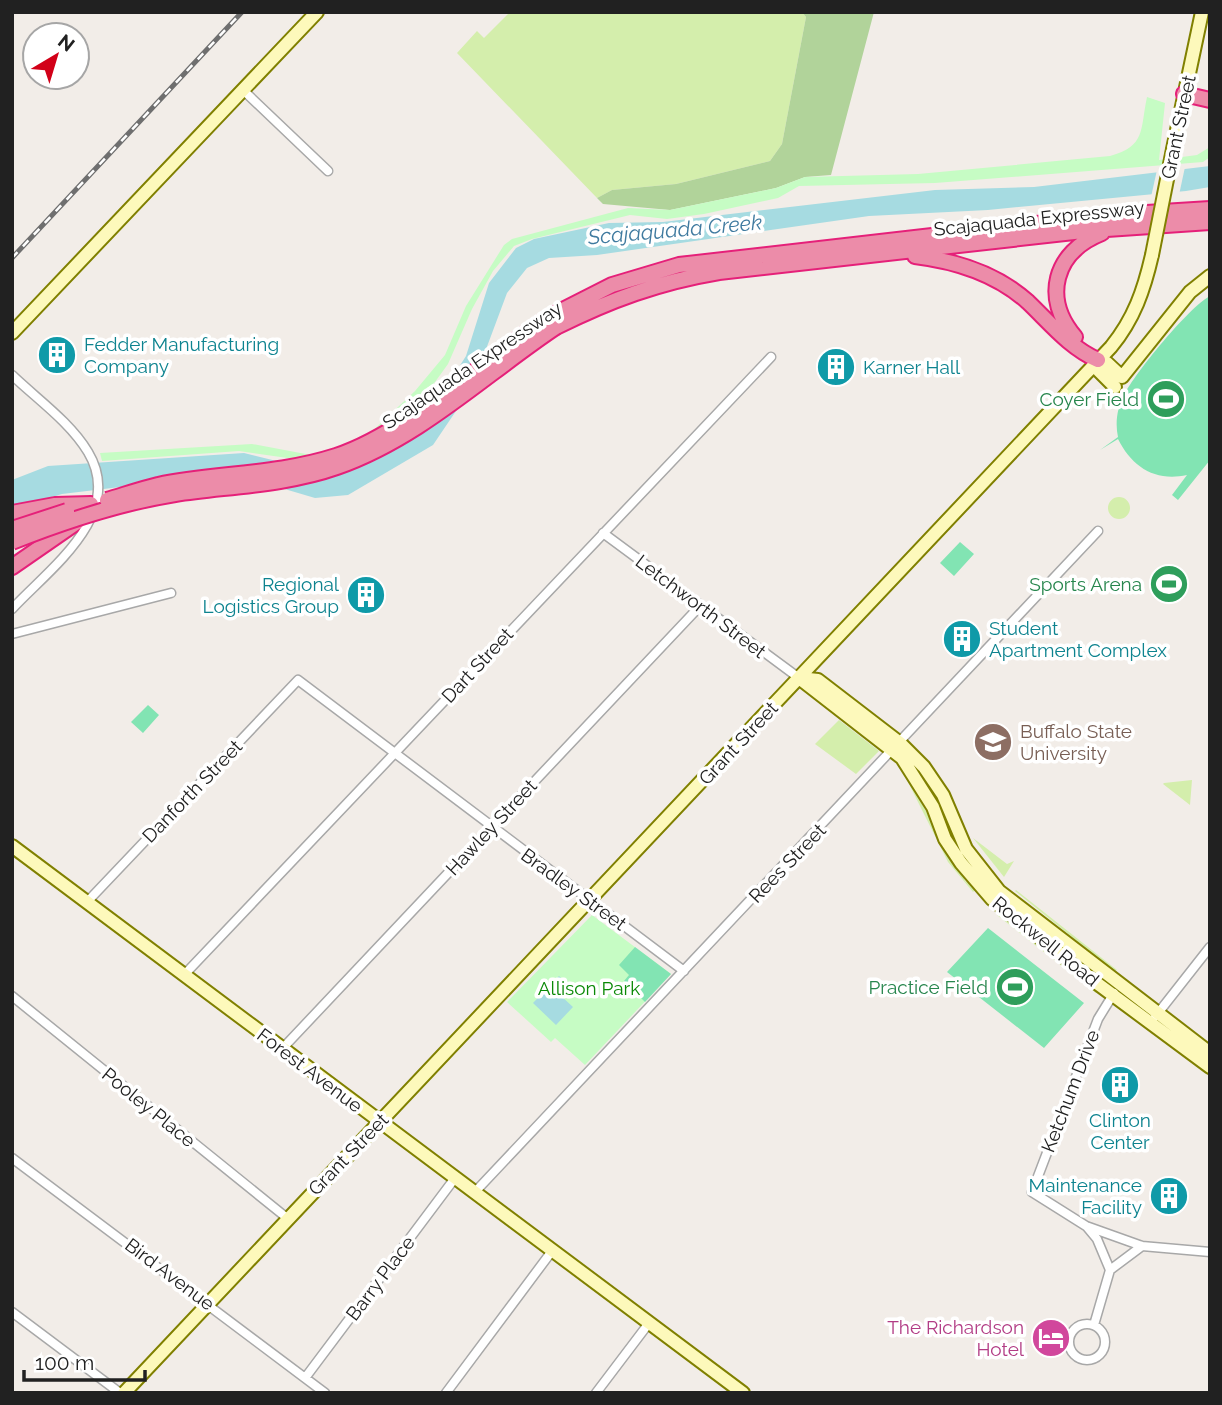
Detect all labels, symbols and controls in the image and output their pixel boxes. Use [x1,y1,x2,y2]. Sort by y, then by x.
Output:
north arrow [21,21,91,91]
text: N [54,29,79,56]
street label: Grant Street [1156,73,1200,181]
street label: Scajaquada Expressway [933,196,1145,240]
water label: Scajaquada Creek [586,209,763,250]
street label: Scajaquada Expressway [378,297,566,433]
place label: Fedder Manufacturing Company [84,333,279,377]
building icon: Fedder Manufacturing Company [36,334,78,376]
building icon: Karner Hall [815,346,857,388]
place label: Karner Hall [863,356,961,378]
sports icon: Coyer Field [1145,378,1187,420]
place label: Coyer Field [1039,388,1139,410]
street label: Letchworth Street [632,550,771,663]
sports icon: Sports Arena [1148,563,1190,605]
place label: Regional Logistics Group [203,573,340,617]
place label: Sports Arena [1029,573,1142,595]
building icon: Regional Logistics Group [345,574,387,616]
place label: Student Apartment Complex [989,617,1167,661]
building icon: Student Apartment Complex [941,618,983,660]
street label: Dart Street [437,623,518,707]
street label: Grant Street [694,696,782,789]
place label: Buffalo State University [1020,720,1132,764]
school or university icon: Buffalo State University [972,721,1014,763]
street label: Danforth Street [138,735,247,847]
street label: Hawley Street [441,774,541,879]
street label: Rees Street [744,819,830,907]
street label: Bradley Street [517,843,631,935]
street label: Rockwell Road [988,891,1104,991]
sports icon: Practice Field [994,966,1036,1008]
place label: Practice Field [868,976,988,998]
park label: Allison Park [538,977,640,999]
street label: Forest Avenue [253,1023,367,1117]
street label: Ketchum Drive [1037,1027,1103,1155]
street label: Pooley Place [98,1063,200,1151]
building icon: Clinton Center [1099,1064,1141,1106]
street label: Grant Street [303,1108,393,1200]
place label: Clinton Center [1089,1109,1151,1153]
place label: Maintenance Facility [1029,1174,1142,1218]
building icon: Maintenance Facility [1148,1175,1190,1217]
street label: Barry Place [341,1232,419,1324]
street label: Bird Avenue [121,1233,219,1315]
place label: The Richardson Hotel [887,1316,1025,1360]
hotel icon: The Richardson Hotel [1030,1317,1072,1359]
scale bar [24,1338,145,1382]
text: 100 m [35,1350,94,1375]

